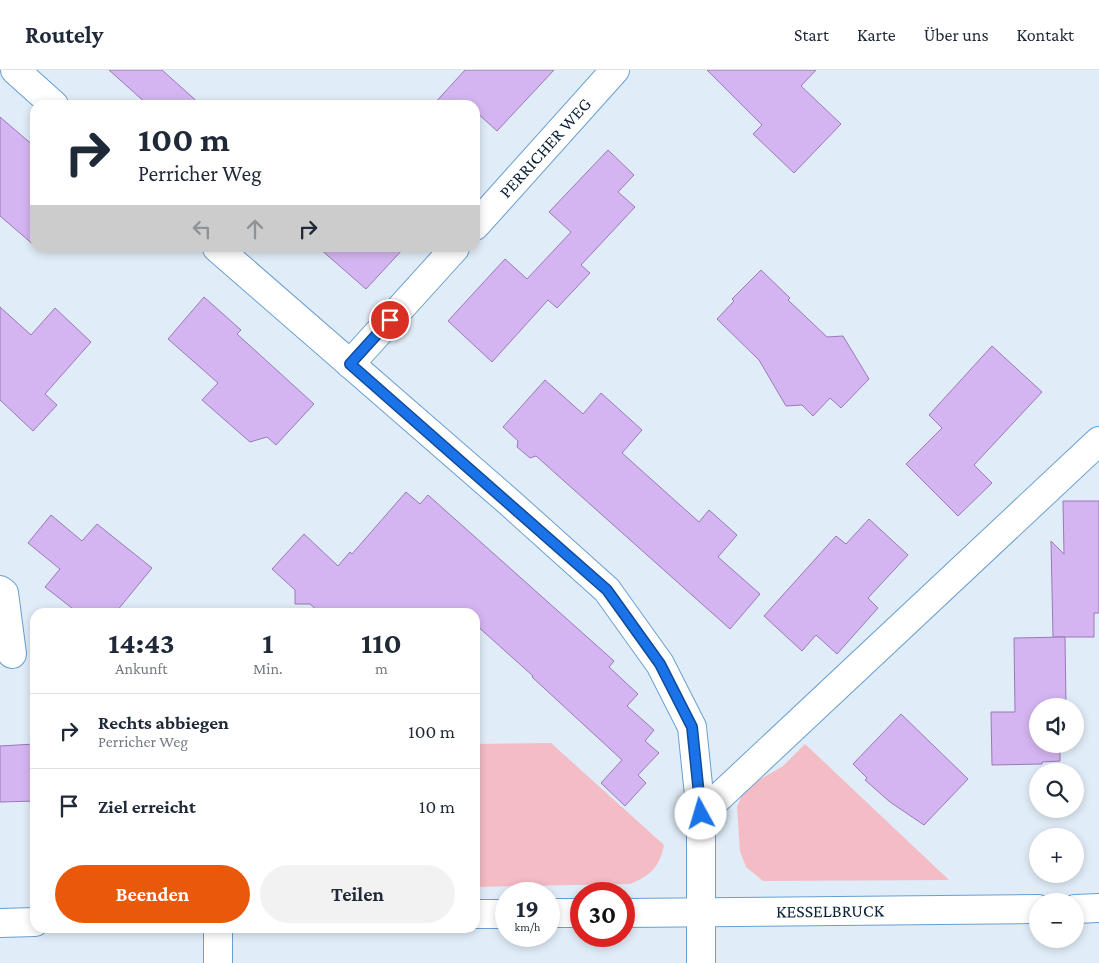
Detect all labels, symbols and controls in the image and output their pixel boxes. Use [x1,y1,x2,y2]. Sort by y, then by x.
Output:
text: Routely [25,21,104,48]
text: Start [794,25,829,45]
text: Karte [857,25,896,45]
text: Über uns [924,25,989,45]
text: Kontakt [1017,25,1074,45]
street label: PERRICHER WEG [495,94,595,202]
icon: right [55,120,120,185]
text: 100 m [138,120,230,159]
text: Perricher Weg [138,161,262,186]
icon: left [188,215,216,243]
icon: ahead [241,215,269,243]
icon: right [294,215,322,243]
pin [369,299,411,341]
icon: arrive [376,306,404,334]
text: 14:43 [108,626,175,659]
text: 1 [262,626,273,659]
text: 110 [361,626,402,659]
text: Ankunft [115,660,168,677]
text: Min. [253,660,283,677]
text: m [375,660,388,677]
map controls [1029,698,1084,948]
button: sound [1029,698,1084,753]
text: Rechts abbiegen [98,712,229,733]
icon: right [55,717,83,745]
text: 100 m [408,721,455,742]
text: Perricher Weg [98,733,188,750]
button: search [1029,763,1084,818]
position arrow [674,787,726,839]
icon: arrive [55,792,83,820]
text: Ziel erreicht [98,796,196,817]
text: 10 m [419,796,455,817]
button: + [1029,828,1084,883]
button: Beenden [55,865,250,923]
button: Teilen [260,865,455,923]
speed limit sign: 30 [570,882,635,947]
button: − [1029,893,1084,948]
text: 19 [516,895,539,922]
street label: KESSELBRUCK [776,900,885,922]
text: km/h [515,920,540,934]

